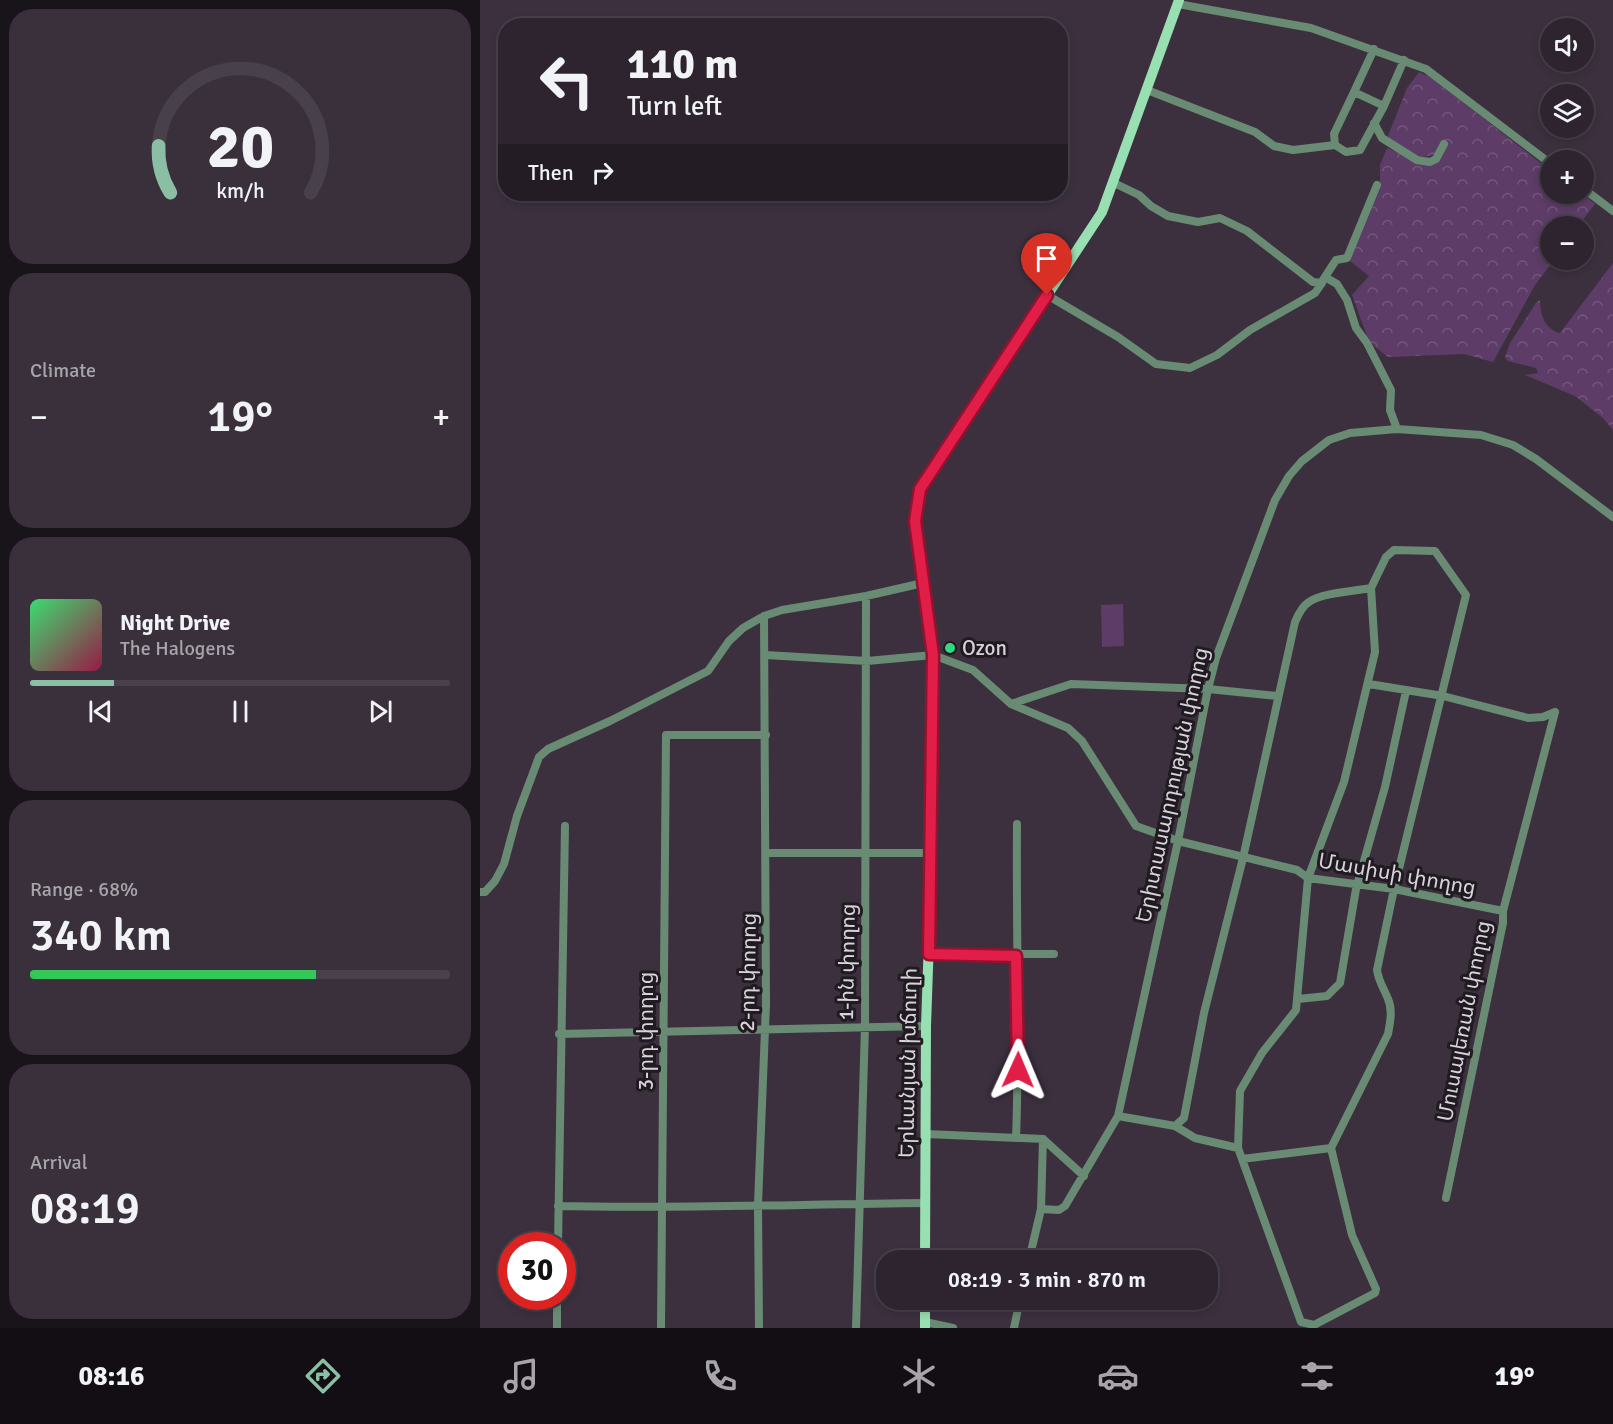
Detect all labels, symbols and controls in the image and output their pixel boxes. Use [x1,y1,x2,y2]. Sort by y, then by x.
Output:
map controls [1540,18,1594,270]
button: sound [1540,18,1594,72]
text: 110 m [627,39,738,90]
icon: left [528,42,606,120]
button: layers [1540,84,1594,138]
text: Turn left [627,90,722,123]
text: 20 [206,109,274,186]
button: + [1540,150,1594,204]
icon: right [586,156,619,189]
text: Then [528,159,574,186]
text: km/h [216,179,264,205]
button: − [1540,216,1594,270]
pin [1021,233,1072,295]
icon: arrive [1030,242,1063,275]
text: Climate [30,358,96,383]
text: 19° [207,389,273,444]
text: − [30,397,48,438]
text: + [432,397,450,438]
text: Night Drive [120,609,230,636]
place label: Ozon [962,635,1007,661]
text: The Halogens [120,636,235,661]
marker: Ozon [943,641,957,655]
street label: Երիտասարդության փողոց [1130,645,1214,925]
icon: previous [84,695,117,728]
icon: pause [224,695,257,728]
icon: next [364,695,397,728]
street label: Մասիսի փողոց [1316,847,1478,901]
text: Range · 68% [30,877,138,902]
street label: 1-ին փողոց [833,903,861,1021]
text: 340 km [30,908,172,963]
street label: 2-րդ փողոց [734,912,762,1032]
street label: Մուսալեռան փողոց [1432,918,1496,1124]
street label: Երևանյան խճուղի [893,968,923,1158]
street label: 3-րդ փողոց [633,972,659,1090]
position arrow [986,1038,1050,1102]
text: Arrival [30,1150,88,1175]
text: 08:19 [30,1181,140,1236]
speed limit sign: 30 [498,1232,576,1310]
text: 08:19 · 3 min · 870 m [948,1266,1146,1293]
icon: directions [302,1355,344,1397]
icon: music [500,1355,542,1397]
icon: phone [699,1355,741,1397]
icon: climate [898,1355,940,1397]
icon: car [1097,1355,1139,1397]
icon: filters [1296,1355,1338,1397]
text: 08:16 [78,1360,145,1393]
text: 19° [1495,1360,1535,1393]

